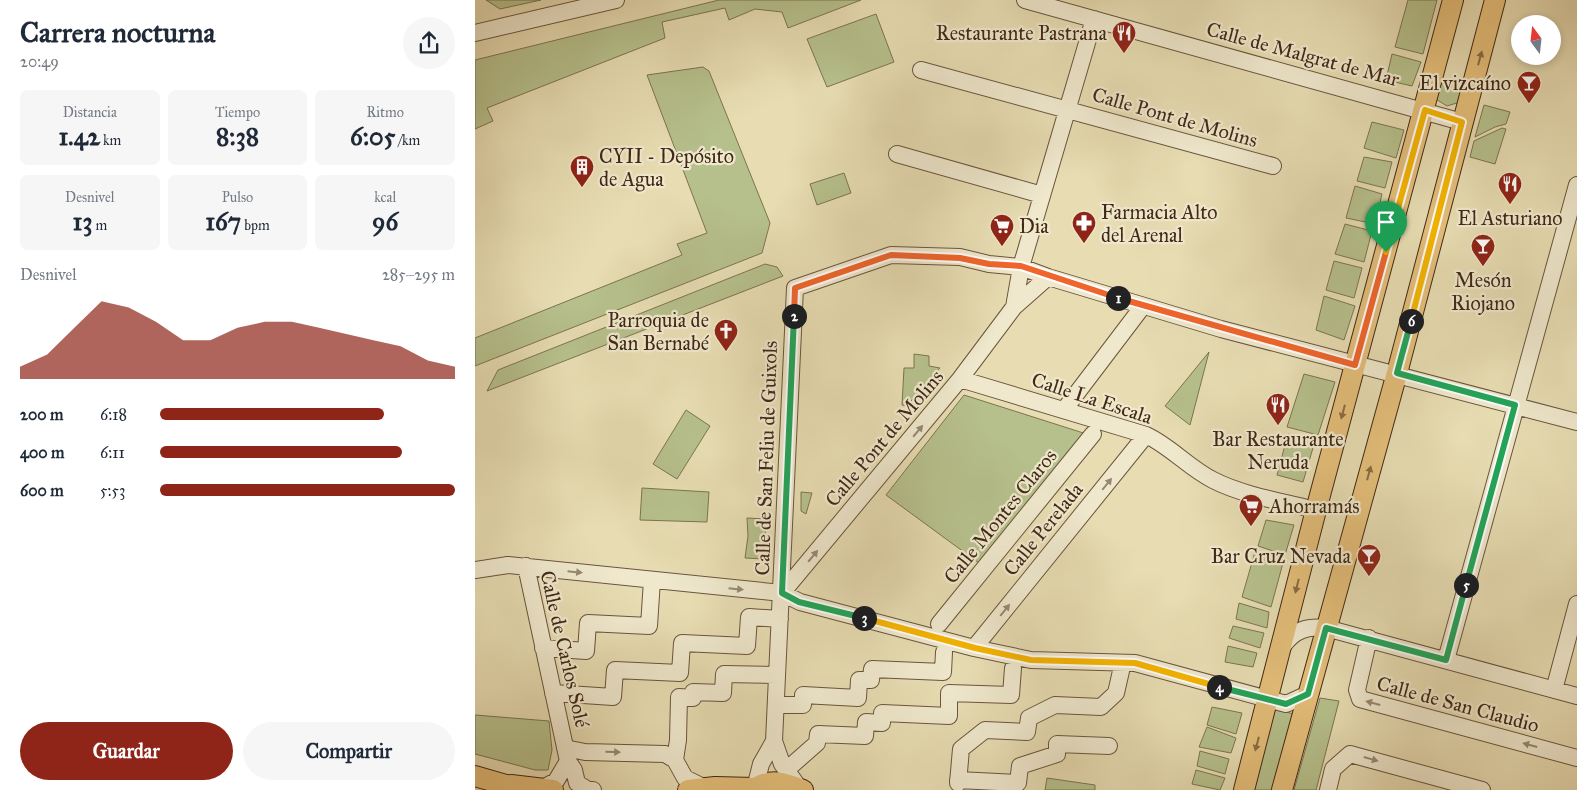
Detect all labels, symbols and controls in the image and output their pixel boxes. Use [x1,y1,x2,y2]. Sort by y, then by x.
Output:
text: Carrera nocturna [20,15,215,50]
north arrow [1511,15,1561,65]
map controls [1511,15,1561,65]
button: share [403,17,455,69]
street label: Calle de Malgrat de Mar [1204,17,1402,92]
restaurant icon: Restaurante Pastrana [1111,20,1137,54]
place label: Restaurante Pastrana [936,21,1108,45]
one-way arrow [1476,51,1484,66]
text: 20:49 [20,52,59,71]
bar icon: El vizcaíno [1516,70,1542,104]
place label: El vizcaíno [1419,71,1511,95]
street label: Calle Pont de Molins [1089,82,1261,152]
text: Distancia [63,104,117,121]
text: Tiempo [215,104,260,121]
text: Ritmo [366,104,404,121]
text: 1.42 [58,121,100,152]
text: 8:38 [216,121,259,152]
text: 6:05 [350,121,395,152]
text: km [100,132,121,149]
text: /km [395,132,420,149]
place label: CYII - Depósito de Agua [599,144,734,192]
building icon: CYII - Depósito de Agua [569,154,595,188]
restaurant icon: El Asturiano [1497,171,1523,205]
text: Desnivel [65,189,115,206]
text: Pulso [222,189,253,206]
text: kcal [374,189,396,206]
place label: Farmacia Alto del Arenal [1101,200,1218,247]
pin [1365,201,1407,252]
text: 13 [73,206,92,237]
text: 167 [205,206,241,237]
text: 96 [372,206,398,237]
place label: El Asturiano [1457,206,1563,230]
icon: arrive [1372,208,1400,236]
pharmacy icon: Farmacia Alto del Arenal [1071,210,1097,244]
supermarket icon: Dia [989,213,1015,247]
place label: Dia [1019,214,1049,238]
text: m [92,217,107,234]
text: bpm [241,217,270,234]
bar icon: Mesón Riojano [1470,233,1496,267]
text: Desnivel [20,265,76,284]
text: 285–295 m [382,265,455,284]
place label: Mesón Riojano [1451,268,1515,315]
pin: 1 [1105,286,1131,310]
text: 1 [1116,290,1121,307]
pin: 2 [781,304,807,328]
place label: Parroquia de San Bernabé [607,308,710,355]
text: 2 [791,308,798,325]
pin: 6 [1399,308,1423,334]
text: 6 [1408,313,1415,330]
church icon: Parroquia de San Bernabé [713,318,739,352]
street label: Calle de San Feliu de Guixols [750,340,782,576]
street label: Calle Pont de Molins [820,365,948,511]
street label: Calle La Escala [1029,367,1156,429]
restaurant icon: Bar Restaurante Neruda [1265,392,1291,426]
text: 200 m [20,405,63,424]
text: 6:18 [100,405,127,424]
one-way arrow [1338,405,1346,420]
one-way arrow [912,425,923,438]
place label: Bar Restaurante Neruda [1212,427,1344,474]
text: 400 m [20,443,64,462]
text: 6:11 [100,443,125,462]
street label: Calle Montes Claros [938,444,1062,588]
one-way arrow [1365,465,1373,481]
street label: Calle Perelada [998,477,1088,580]
one-way arrow [1101,477,1112,490]
text: 600 m [20,481,64,500]
text: 5:53 [100,481,125,500]
supermarket icon: Ahorramás [1238,493,1264,527]
place label: Ahorramás [1268,494,1360,518]
bar icon: Bar Cruz Nevada [1356,543,1382,577]
place label: Bar Cruz Nevada [1211,544,1352,568]
one-way arrow [808,549,819,562]
street label: Calle de Carlos Solé [535,568,595,730]
one-way arrow [567,568,583,576]
pin: 5 [1453,572,1479,598]
text: 5 [1463,577,1470,594]
one-way arrow [1293,579,1301,594]
one-way arrow [729,585,745,593]
one-way arrow [1000,603,1010,617]
pin: 3 [851,606,877,630]
text: 3 [862,610,867,627]
street label: Calle de San Claudio [1374,671,1542,737]
pin: 4 [1207,674,1231,700]
text: 4 [1216,679,1223,696]
one-way arrow [1365,699,1381,707]
button: Guardar [20,722,233,780]
button: Compartir [243,722,455,780]
one-way arrow [1253,736,1261,751]
one-way arrow [1522,741,1537,749]
one-way arrow [606,749,622,757]
one-way arrow [1363,756,1378,764]

